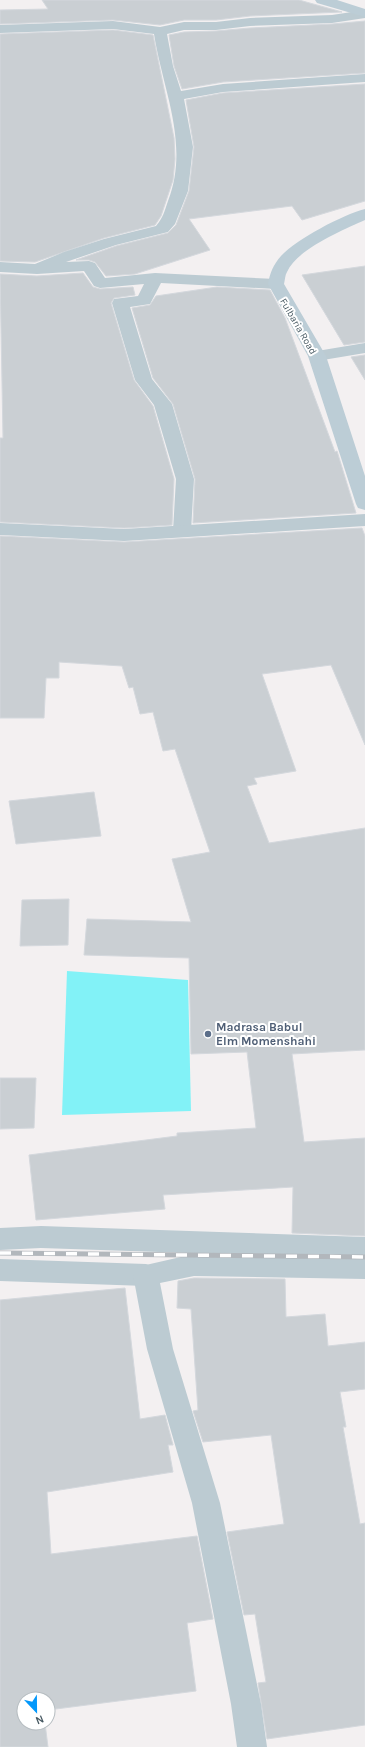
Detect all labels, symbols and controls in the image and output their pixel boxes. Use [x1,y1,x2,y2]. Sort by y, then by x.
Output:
street label: Fulbaria Road [277,296,319,357]
place label: Madrasa Babul Elm Momenshahi [216,1020,316,1048]
marker: Madrasa Babul Elm Momenshahi [203,1029,213,1039]
north arrow [16,1691,56,1731]
text: N [33,1712,46,1727]

